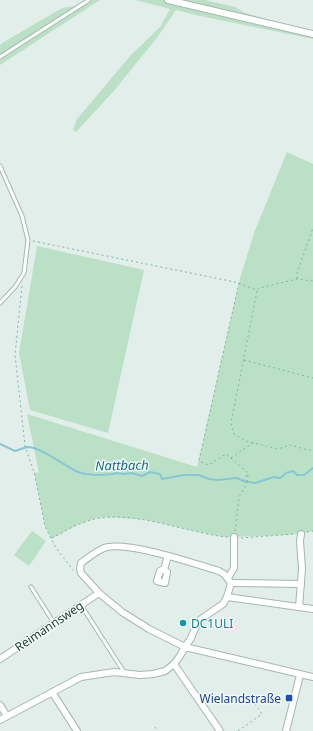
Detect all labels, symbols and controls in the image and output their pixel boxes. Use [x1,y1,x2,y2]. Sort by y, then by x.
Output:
water label: Nattbach [95,456,149,474]
street label: Reimannsweg [11,597,87,655]
place label: DC1ULI [191,615,233,632]
marker: DC1ULI [178,618,188,628]
place label: Wielandstraße [199,690,281,707]
marker: Wielandstraße [284,693,294,703]

